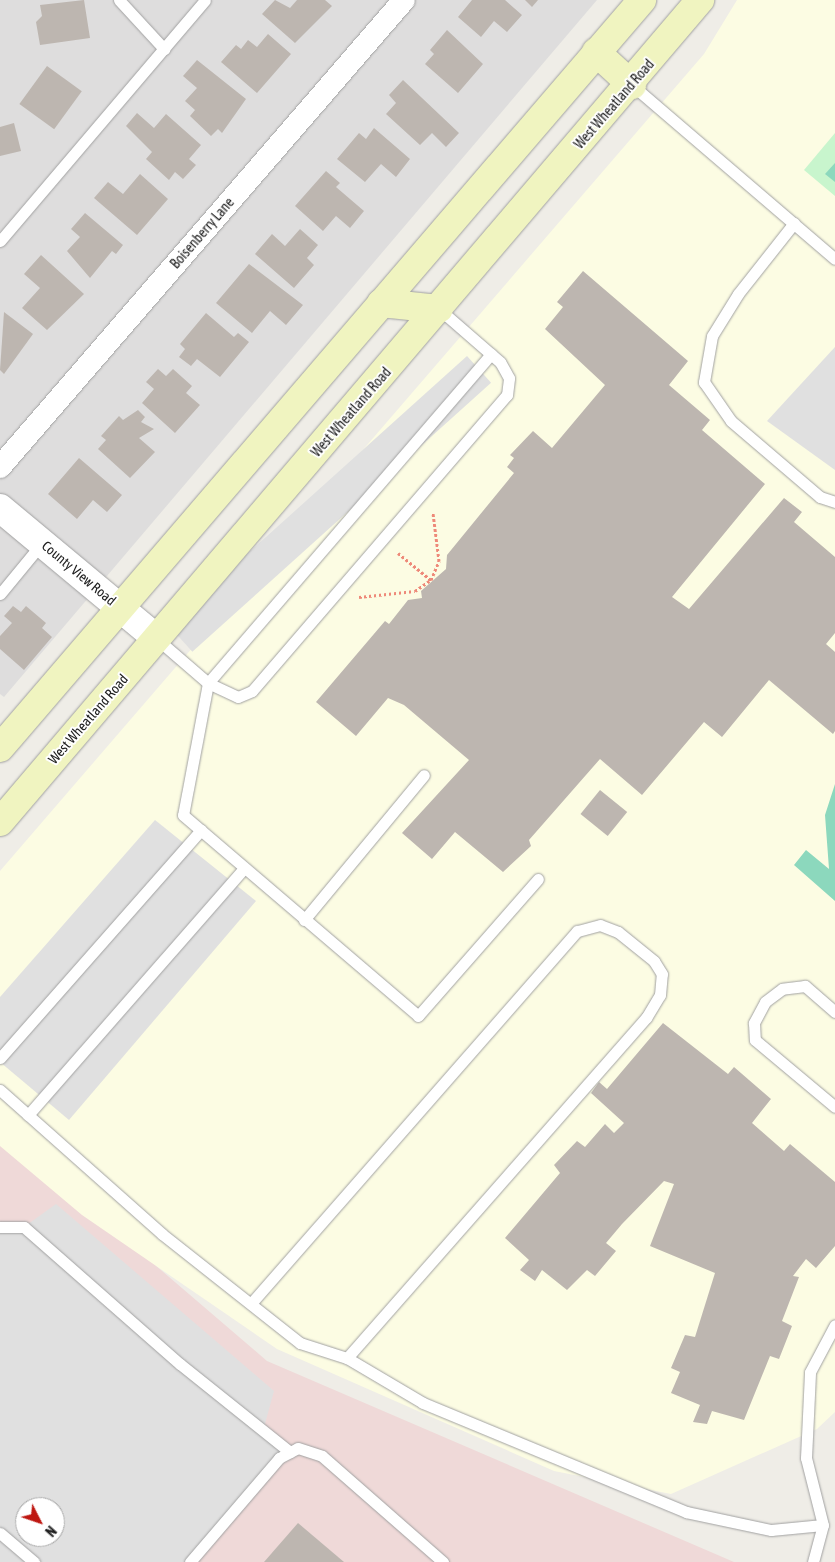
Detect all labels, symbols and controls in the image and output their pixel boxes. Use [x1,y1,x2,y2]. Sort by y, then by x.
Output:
street label: West Wheatland Road [571,56,657,152]
street label: Boisenberry Lane [167,194,237,272]
street label: West Wheatland Road [308,364,394,460]
street label: County View Road [39,537,119,609]
street label: West Wheatland Road [45,671,131,767]
north arrow [15,1497,65,1547]
text: N [42,1523,59,1540]

